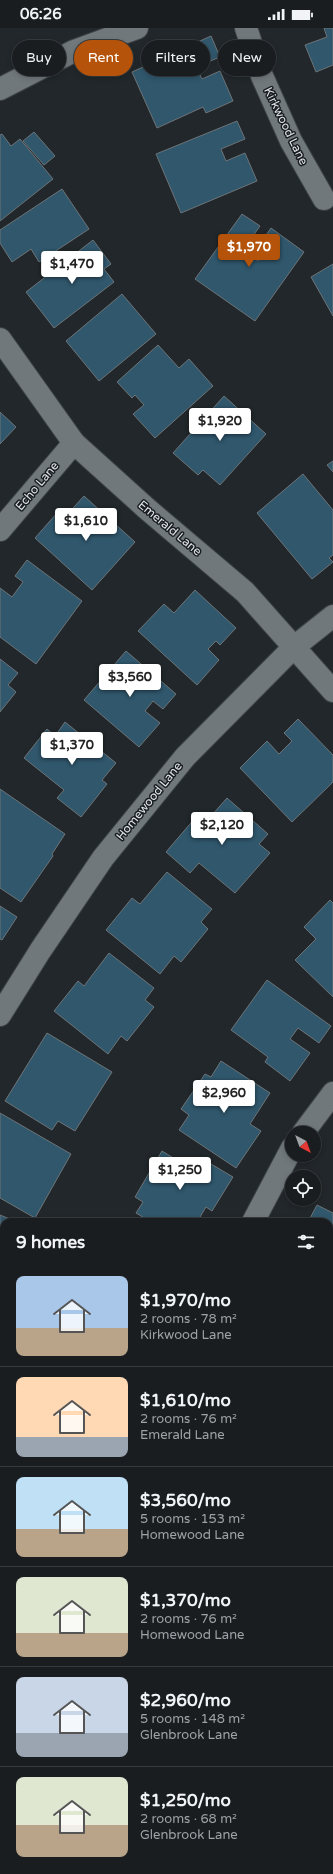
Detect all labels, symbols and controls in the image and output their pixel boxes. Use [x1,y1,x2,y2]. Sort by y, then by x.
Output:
text: 06:26 [20,5,62,23]
chip: Buy [12,40,66,76]
chip: Rent [74,40,133,76]
chip: Filters [141,40,210,76]
chip: New [218,40,276,76]
street label: Kirkwood Lane [261,85,311,167]
pin: $1,970 [216,234,282,268]
text: $1,970 [227,239,271,255]
pin: $1,470 [39,251,105,285]
text: $1,470 [50,256,94,272]
pin: $1,920 [187,408,253,442]
text: $1,920 [198,413,242,429]
street label: Echo Lane [13,459,62,513]
street label: Emerald Lane [136,498,205,559]
pin: $1,610 [53,508,119,542]
text: $1,610 [64,513,108,529]
pin: $3,560 [97,664,163,698]
text: $3,560 [108,669,152,685]
pin: $1,370 [39,732,105,766]
text: $1,370 [50,737,94,753]
street label: Homewood Lane [113,759,185,843]
pin: $2,120 [189,812,255,846]
text: $2,120 [200,817,244,833]
pin: $2,960 [191,1080,257,1114]
text: $2,960 [202,1085,246,1101]
north arrow [285,1126,321,1162]
map controls [285,1126,321,1206]
pin: $1,250 [147,1157,213,1191]
text: $1,250 [158,1162,202,1178]
button: locate [285,1170,321,1206]
icon: filters [295,1231,317,1253]
text: 9 homes [16,1232,85,1253]
text: $1,970/mo [140,1290,231,1311]
icon: home [48,1292,96,1340]
text: 2 rooms · 78 m² [140,1311,237,1327]
text: Kirkwood Lane [140,1327,232,1343]
text: $1,610/mo [140,1390,231,1411]
icon: home [48,1393,96,1441]
text: 2 rooms · 76 m² [140,1411,237,1427]
text: Emerald Lane [140,1427,225,1443]
text: $3,560/mo [140,1490,231,1511]
icon: home [48,1493,96,1541]
text: 5 rooms · 153 m² [140,1511,245,1527]
text: Homewood Lane [140,1527,244,1543]
text: $1,370/mo [140,1590,231,1611]
icon: home [48,1593,96,1641]
text: 2 rooms · 76 m² [140,1611,237,1627]
text: Homewood Lane [140,1627,244,1643]
text: $2,960/mo [140,1690,231,1711]
icon: home [48,1693,96,1741]
text: 5 rooms · 148 m² [140,1711,245,1727]
text: Glenbrook Lane [140,1727,238,1743]
text: $1,250/mo [140,1790,231,1811]
icon: home [48,1793,96,1841]
text: 2 rooms · 68 m² [140,1811,237,1827]
text: Glenbrook Lane [140,1827,238,1843]

